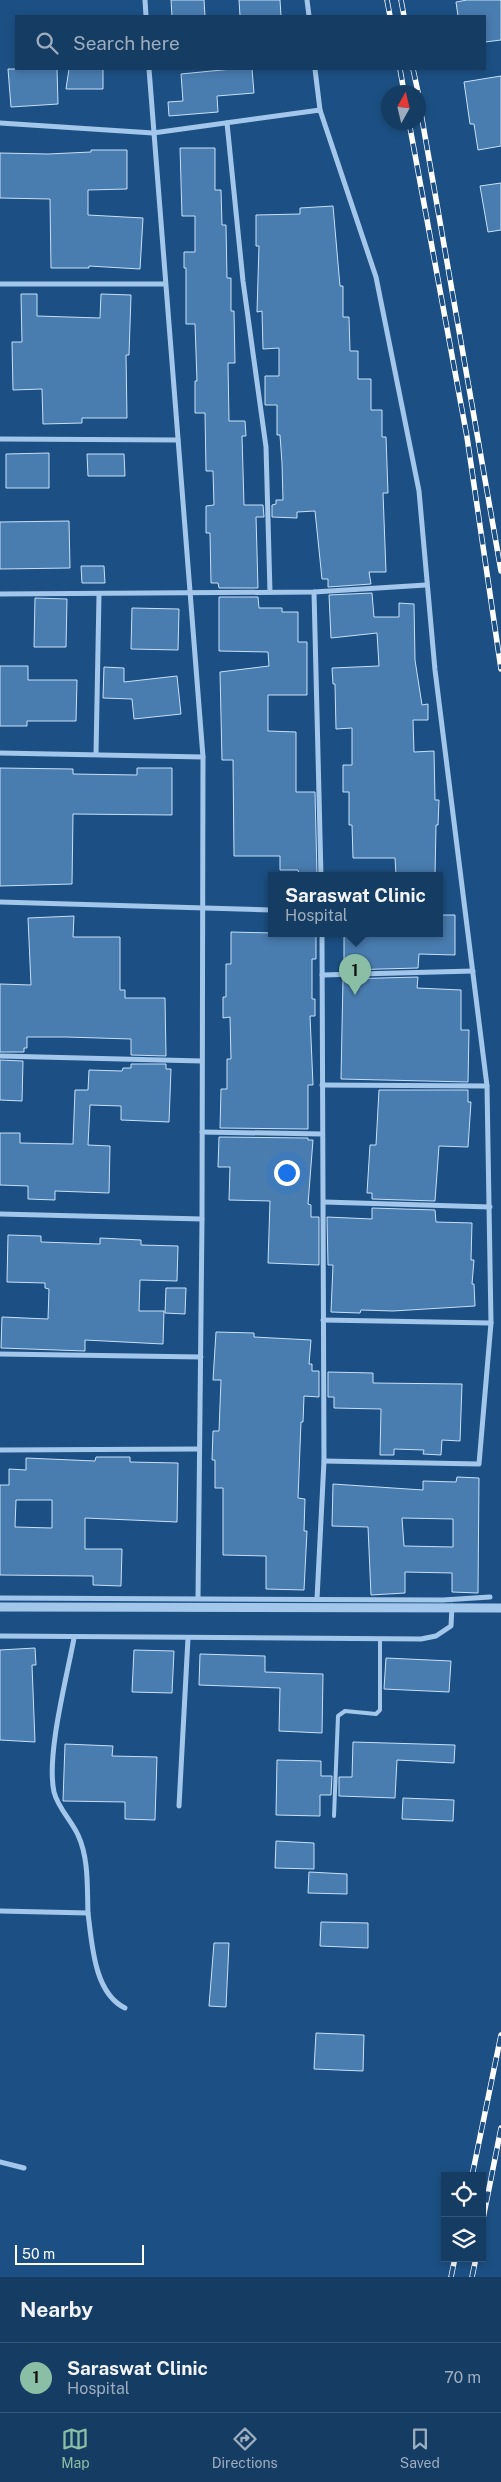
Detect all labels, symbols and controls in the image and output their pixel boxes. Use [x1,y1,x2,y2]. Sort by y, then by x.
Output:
search box [15,15,486,70]
icon: search [33,29,61,57]
text: Search here [73,32,180,54]
north arrow [381,85,426,130]
popup [268,872,443,937]
text: Saraswat Clinic [285,884,426,906]
text: Hospital [285,906,348,925]
pin: 1 [339,954,371,995]
your location [274,1160,300,1186]
map controls [441,2172,486,2262]
button: locate [441,2172,486,2217]
button: layers [441,2217,486,2262]
scale bar [15,2242,144,2265]
text: 50 m [22,2246,55,2262]
text: Nearby [20,2297,93,2322]
text: Saraswat Clinic [67,2357,208,2379]
text: 1 [33,2368,39,2387]
text: 70 m [444,2368,481,2387]
text: Hospital [67,2379,130,2398]
tab: Map [61,2425,90,2471]
tab: Directions [212,2425,278,2471]
tab: Saved [400,2425,440,2471]

